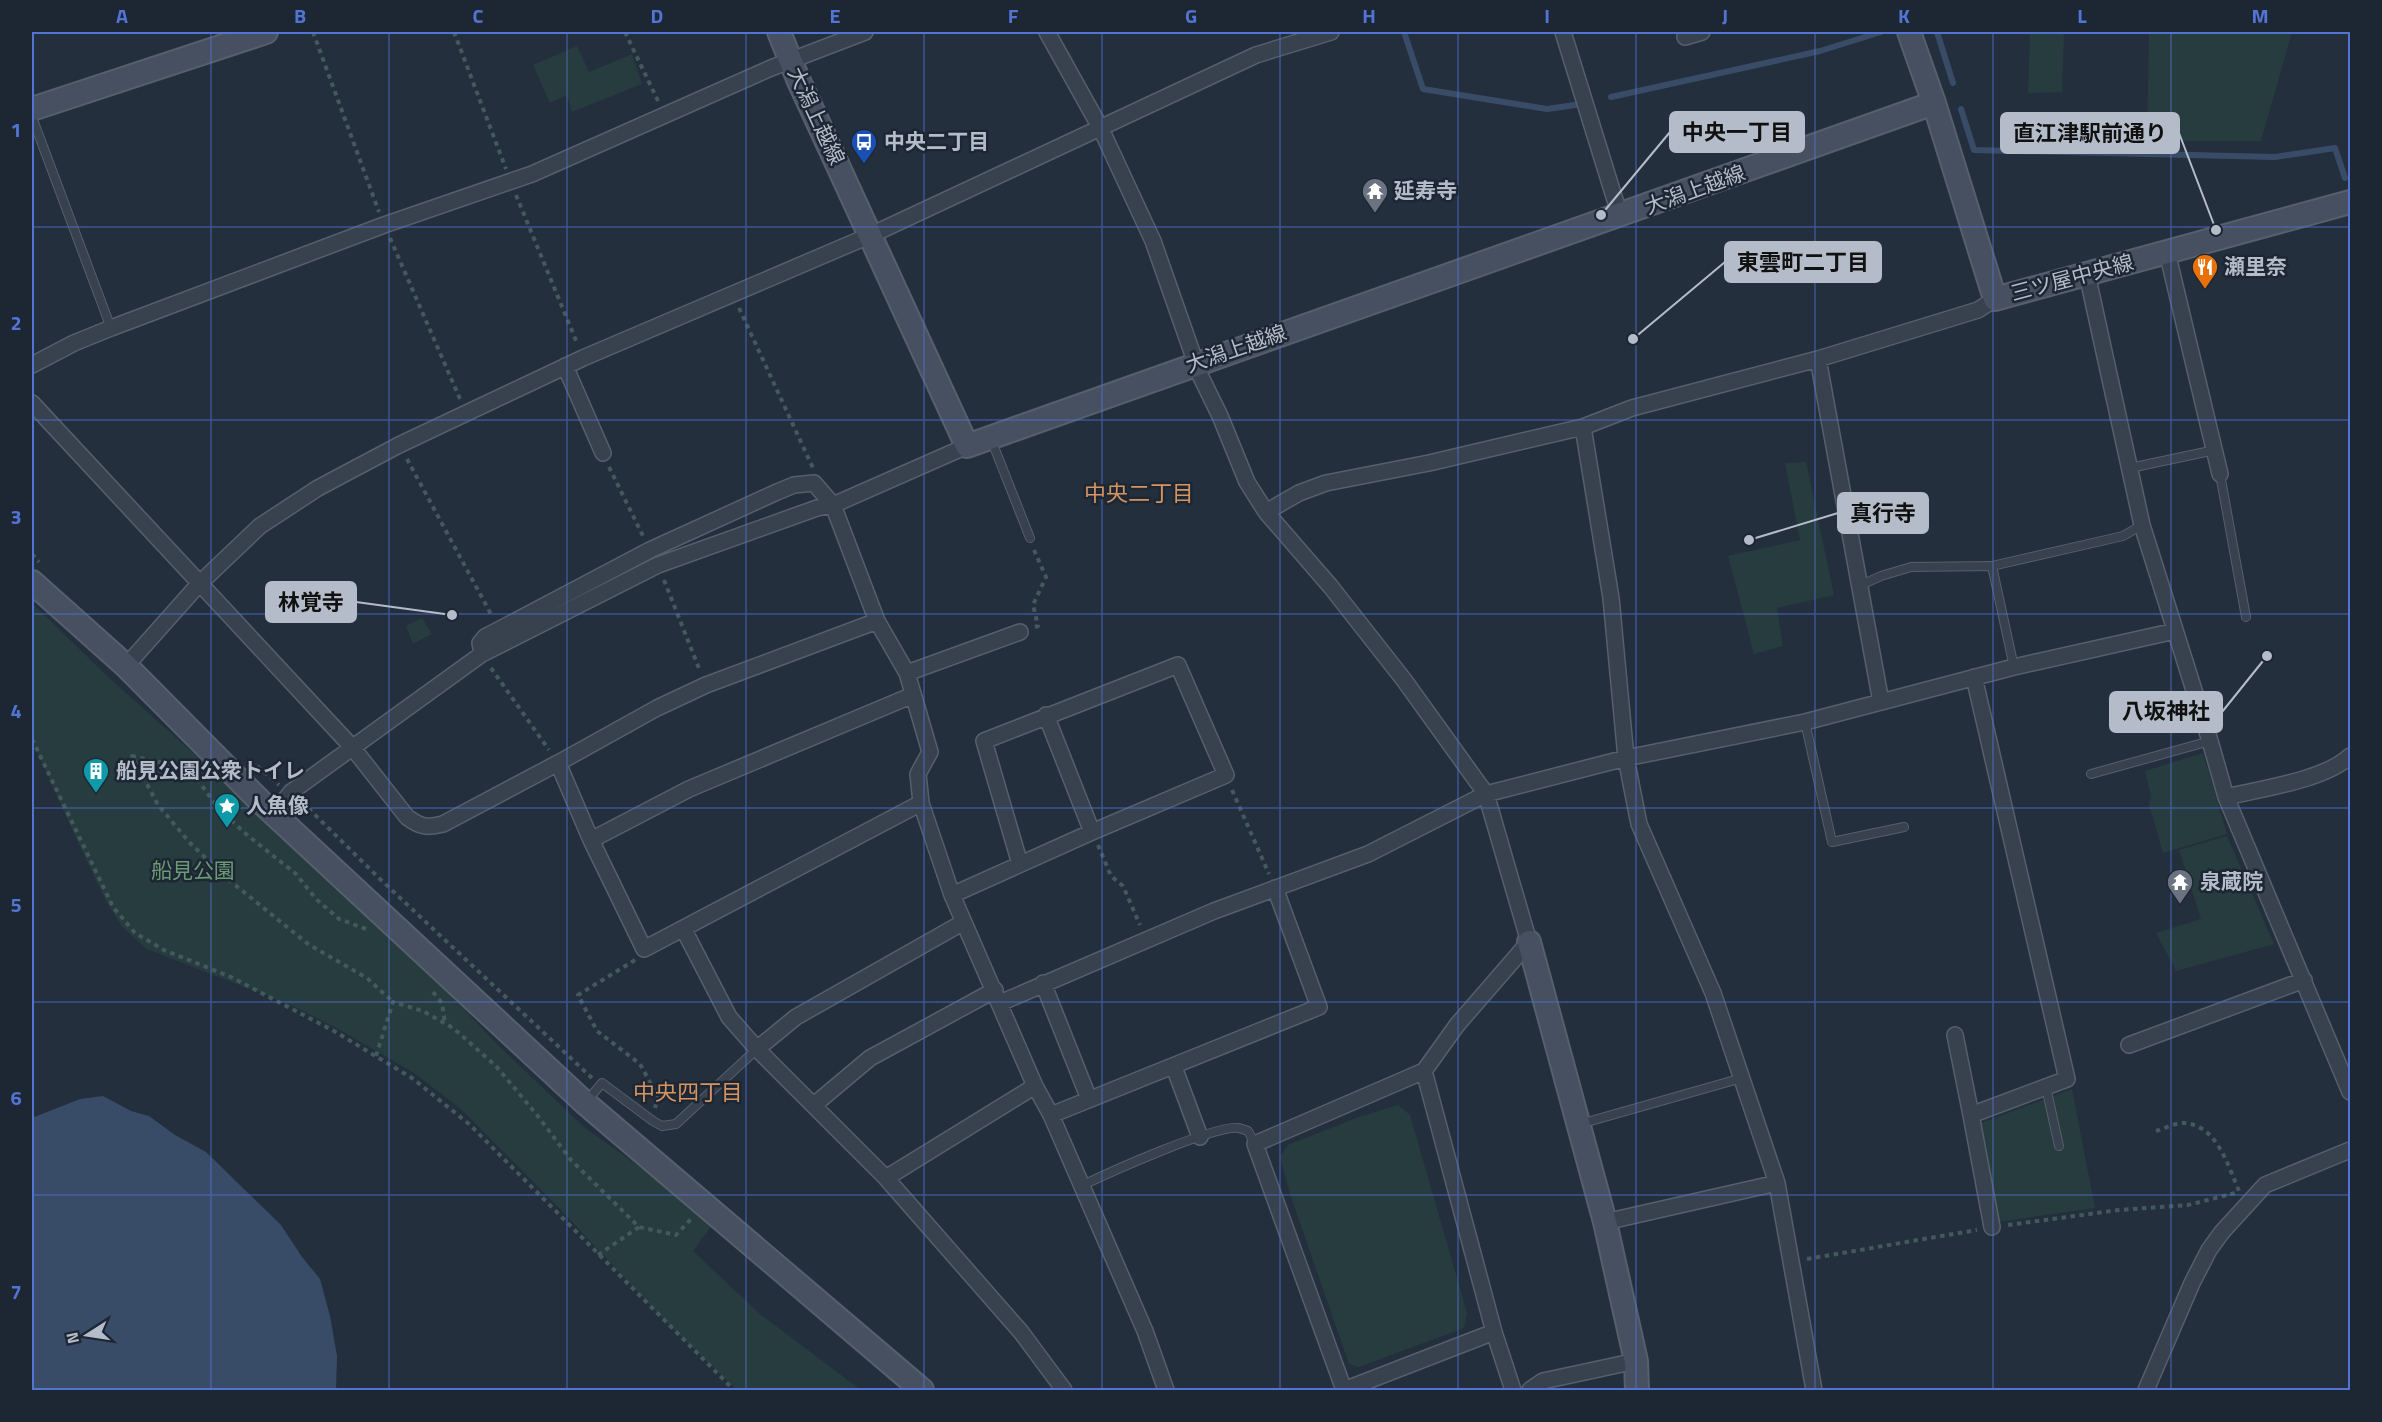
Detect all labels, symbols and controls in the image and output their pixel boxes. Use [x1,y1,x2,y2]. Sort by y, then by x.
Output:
text: A [116,0,128,31]
text: B [294,0,306,31]
text: C [473,0,484,31]
text: D [651,0,663,31]
text: E [829,0,841,31]
text: F [1008,0,1019,31]
text: G [1185,0,1197,31]
text: H [1362,0,1376,31]
text: I [1544,0,1550,31]
text: J [1722,0,1728,31]
text: K [1898,0,1910,31]
text: L [2077,0,2087,31]
text: M [2251,0,2269,31]
street label: 大潟上越線 [780,61,854,170]
callout: 中央一丁目 [1670,112,1804,152]
callout: 直江津駅前通り [2001,113,2179,153]
text: 1 [10,114,22,145]
text: 中央一丁目 [1682,115,1792,149]
text: 直江津駅前通り [2013,116,2167,150]
place label: 中央二丁目 [884,125,989,157]
bus stop icon: 中央二丁目 [849,127,879,165]
street label: 大潟上越線 [1640,156,1749,222]
place label: 延寿寺 [1394,174,1457,206]
temple icon: 延寿寺 [1360,176,1390,214]
callout: 東雲町二丁目 [1725,242,1881,282]
text: 東雲町二丁目 [1737,245,1869,279]
street label: 三ツ屋中央線 [2007,245,2137,309]
place label: 瀬里奈 [2224,250,2287,282]
restaurant icon: 瀬里奈 [2190,252,2220,290]
text: 2 [10,307,22,338]
street label: 大潟上越線 [1181,316,1291,380]
district label: 中央二丁目 [1084,476,1194,510]
callout: 真行寺 [1838,493,1928,533]
text: 真行寺 [1850,496,1916,530]
text: 3 [10,501,22,532]
callout: 林覚寺 [266,582,356,622]
text: 林覚寺 [278,585,344,619]
callout: 八坂神社 [2110,692,2222,732]
text: 八坂神社 [2122,694,2210,728]
text: 4 [10,695,22,726]
place label: 船見公園公衆トイレ [116,754,305,786]
building icon: 船見公園公衆トイレ [81,756,111,794]
place label: 人魚像 [246,789,309,821]
place icon: 人魚像 [212,791,242,829]
park label: 船見公園 [151,854,235,886]
place label: 泉蔵院 [2200,865,2263,897]
temple icon: 泉蔵院 [2165,867,2195,905]
text: 5 [10,889,22,920]
district label: 中央四丁目 [633,1075,743,1109]
text: 6 [10,1082,22,1113]
text: 7 [10,1276,22,1307]
north arrow [57,1305,117,1365]
text: N [59,1330,85,1346]

